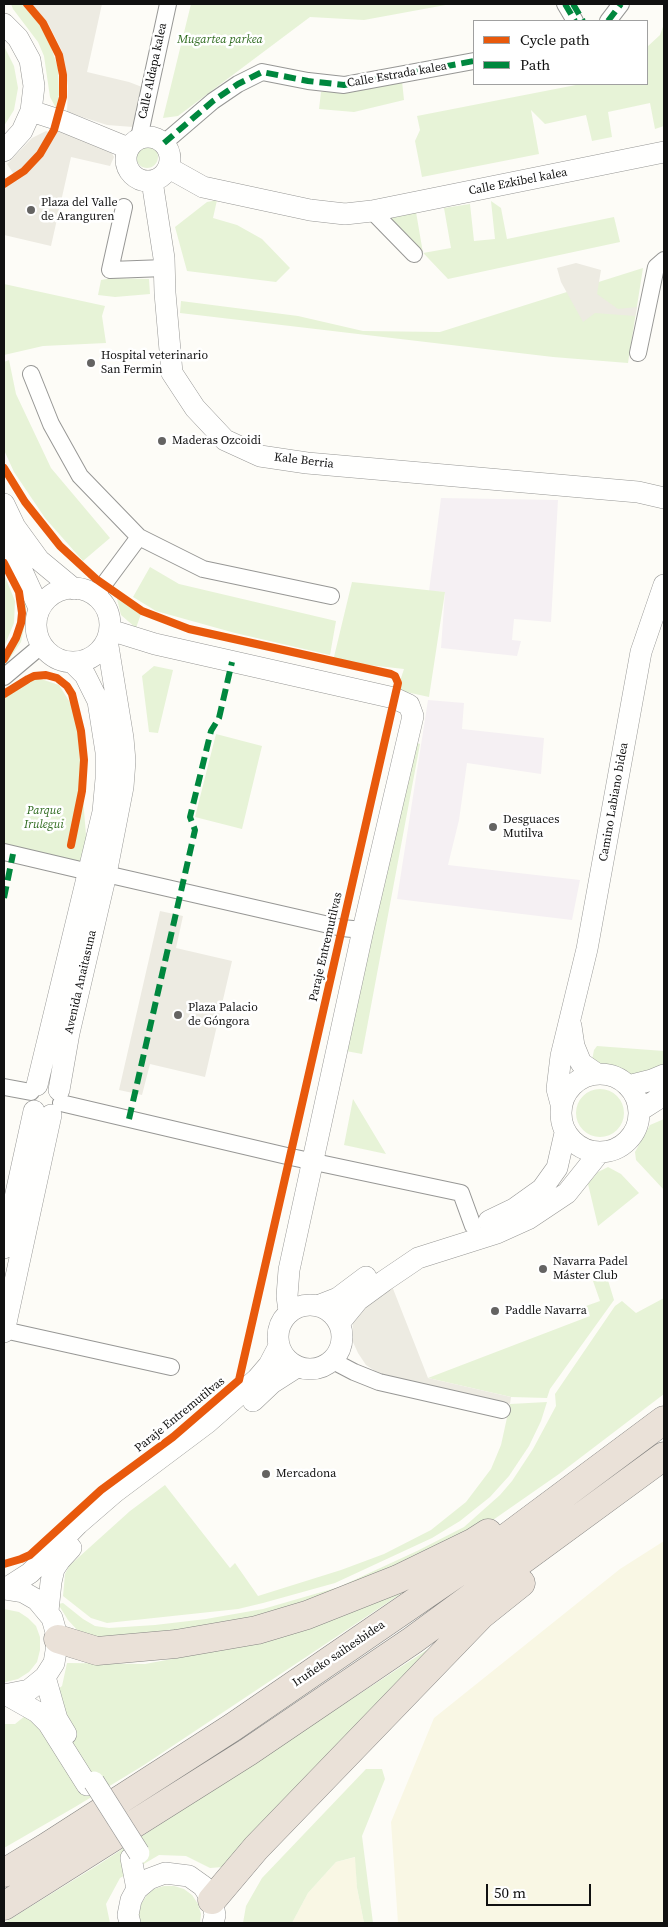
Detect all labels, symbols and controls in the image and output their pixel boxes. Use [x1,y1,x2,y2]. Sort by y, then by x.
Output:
legend [473,20,648,85]
street label: Calle Aldapa kalea [136,22,170,120]
text: Cycle path [520,29,590,50]
park label: Mugartea parkea [177,33,263,47]
text: Path [520,54,550,75]
street label: Calle Estrada kalea [346,59,448,91]
street label: Calle Ezkibel kalea [467,165,569,199]
place label: Plaza del Valle de Aranguren [41,196,118,224]
marker: Plaza del Valle de Aranguren [25,204,37,216]
place label: Hospital veterinario San Fermin [101,349,208,377]
marker: Hospital veterinario San Fermin [85,357,97,369]
place label: Maderas Ozcoidi [172,434,261,448]
marker: Maderas Ozcoidi [156,435,168,447]
street label: Kale Berria [273,450,335,472]
street label: Camino Labiano bidea [596,741,632,863]
park label: Parque Irulegui [24,804,64,832]
place label: Desguaces Mutilva [503,813,559,841]
marker: Desguaces Mutilva [487,821,499,833]
street label: Paraje Entremutilvas [306,891,346,1003]
street label: Avenida Anaitasuna [62,929,100,1035]
place label: Plaza Palacio de Góngora [188,1001,258,1029]
marker: Plaza Palacio de Góngora [172,1009,184,1021]
place label: Navarra Padel Máster Club [553,1255,628,1283]
marker: Navarra Padel Máster Club [537,1263,549,1275]
place label: Paddle Navarra [505,1304,587,1318]
marker: Paddle Navarra [489,1305,501,1317]
street label: Paraje Entremutilvas [132,1374,228,1456]
place label: Mercadona [276,1467,336,1481]
marker: Mercadona [260,1468,272,1480]
street label: Iruñeko saihesbidea [290,1618,388,1690]
scale bar [488,1874,593,1906]
text: 50 m [494,1882,526,1903]

